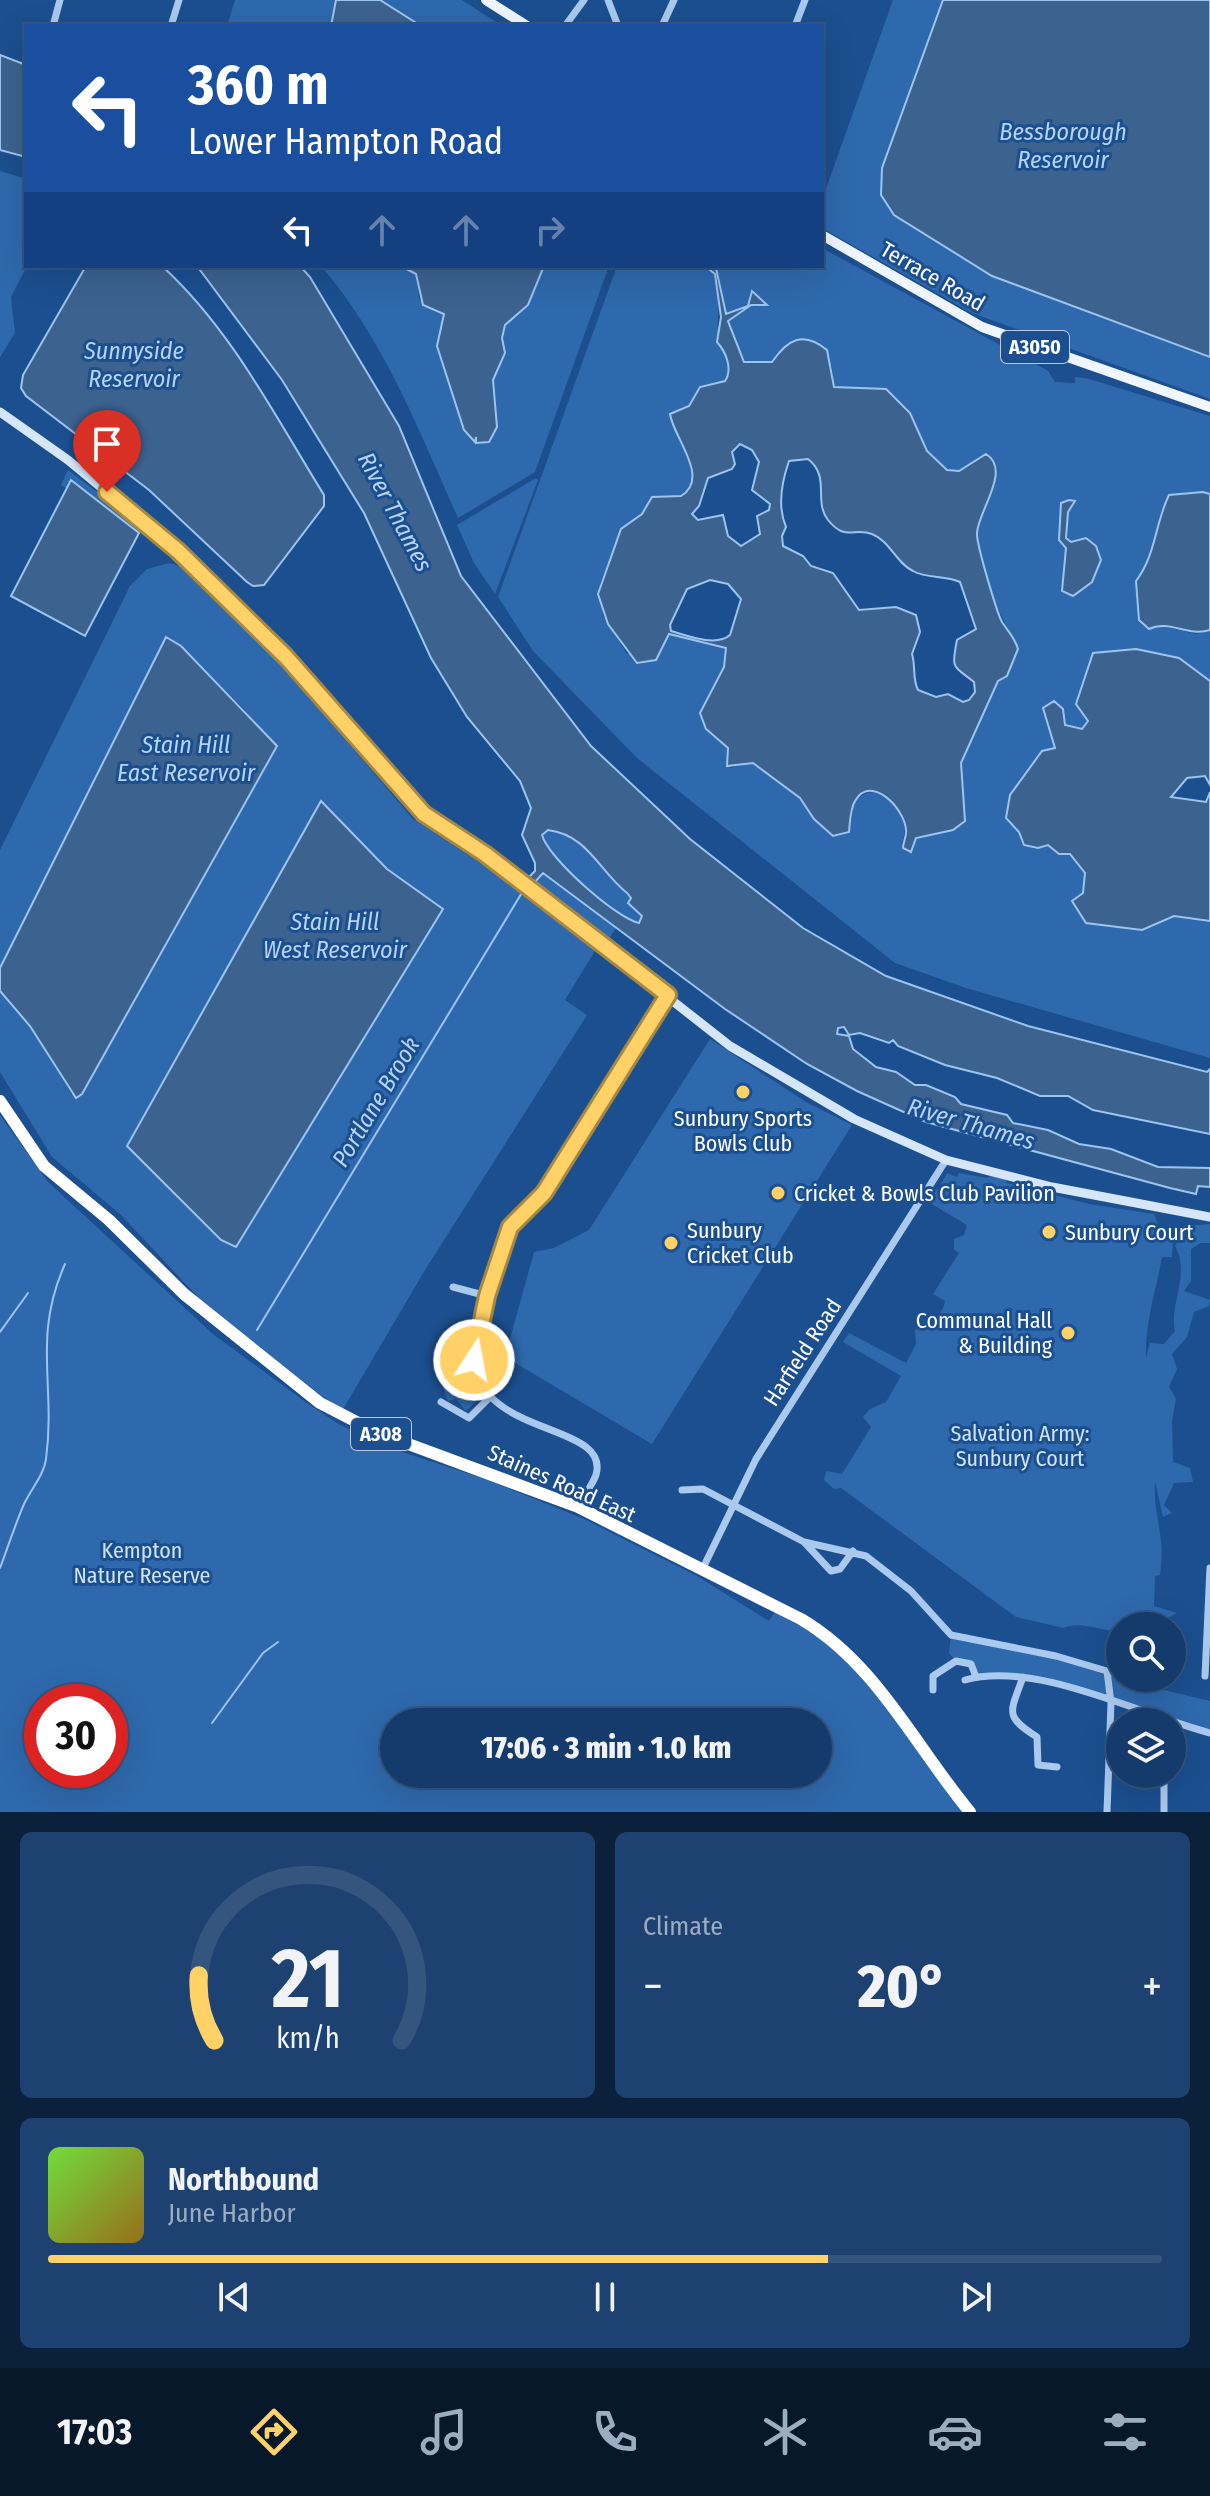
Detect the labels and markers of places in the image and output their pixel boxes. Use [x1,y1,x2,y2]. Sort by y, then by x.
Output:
pin [73,410,141,492]
marker: Sunbury Sports Bowls Club [734,1083,752,1101]
place label: Sunbury Sports Bowls Club [674,1105,812,1157]
place label: Cricket & Bowls Club Pavilion [794,1180,1055,1207]
marker: Cricket & Bowls Club Pavilion [769,1184,787,1202]
place label: Sunbury Cricket Club [687,1217,794,1269]
place label: Sunbury Court [1065,1219,1194,1246]
marker: Sunbury Court [1040,1223,1058,1241]
marker: Sunbury Cricket Club [662,1234,680,1252]
place label: Communal Hall & Building [916,1307,1053,1359]
marker: Communal Hall & Building [1059,1324,1077,1342]

